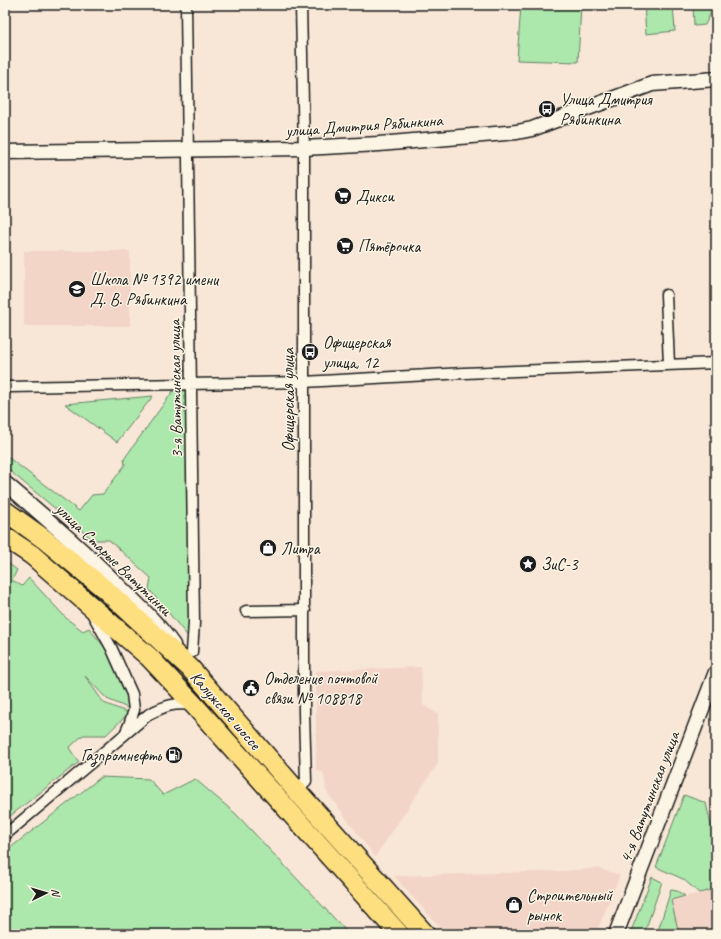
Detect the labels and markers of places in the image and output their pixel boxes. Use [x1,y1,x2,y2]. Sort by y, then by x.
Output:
place label: Улица Дмитрия Рябинкина [560,89,653,130]
bus stop icon: Улица Дмитрия Рябинкина [537,99,557,119]
supermarket icon: Дикси [333,186,353,206]
place label: Дикси [356,186,395,207]
supermarket icon: Пятёрочка [335,236,355,256]
place label: Пятёрочка [358,236,421,257]
place label: Школа № 1392 имени Д. В. Рябинкина [90,269,220,310]
school or university icon: Школа № 1392 имени Д. В. Рябинкина [67,279,87,299]
place label: Офицерская улица, 12 [322,332,392,373]
bus stop icon: Офицерская улица, 12 [300,342,320,362]
shop icon: Литра [258,538,278,558]
place label: Литра [281,538,321,559]
place icon: ЗиС-3 [518,554,538,574]
place label: ЗиС-3 [541,554,579,575]
place label: Отделение почтовой связи № 108818 [264,668,378,709]
public building icon: Отделение почтовой связи № 108818 [241,678,261,698]
place label: Газпромнефть [81,745,162,767]
fuel station icon: Газпромнефть [164,745,184,765]
place label: Строительный рынок [527,885,613,926]
shop icon: Строительный рынок [504,895,524,915]

